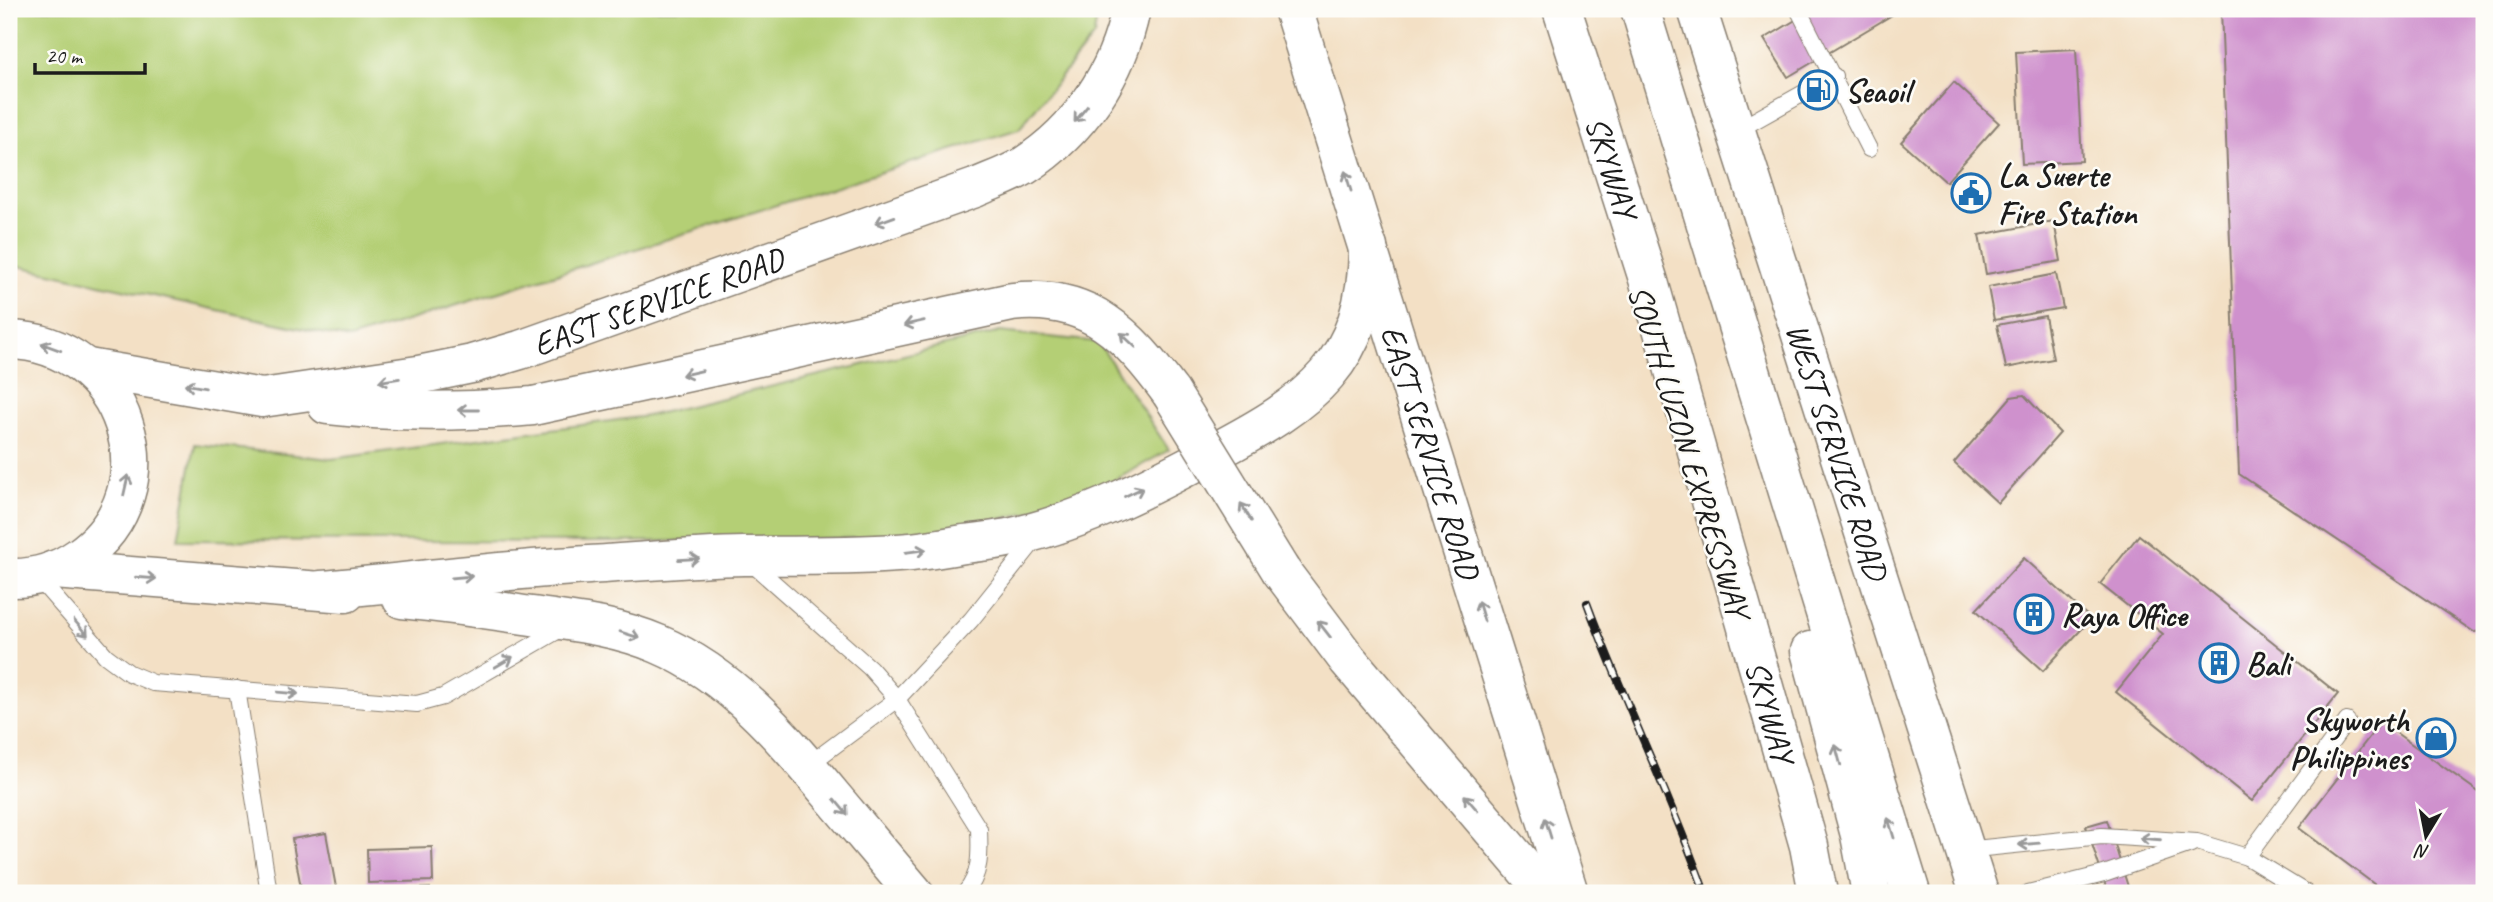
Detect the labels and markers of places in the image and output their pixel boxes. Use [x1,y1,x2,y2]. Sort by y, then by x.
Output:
fuel station icon: Seaoil [1797,69,1839,111]
place label: Seaoil [1845,70,1916,112]
place label: La Suerte Fire Station [1998,154,2137,234]
public building icon: La Suerte Fire Station [1950,172,1992,214]
building icon: Raya Office [2013,593,2055,635]
place label: Raya Office [2061,594,2190,636]
building icon: Bali [2198,642,2240,684]
place label: Bali [2246,643,2295,685]
place label: Skyworth Philippines [2290,699,2412,779]
shop icon: Skyworth Philippines [2415,717,2457,759]

